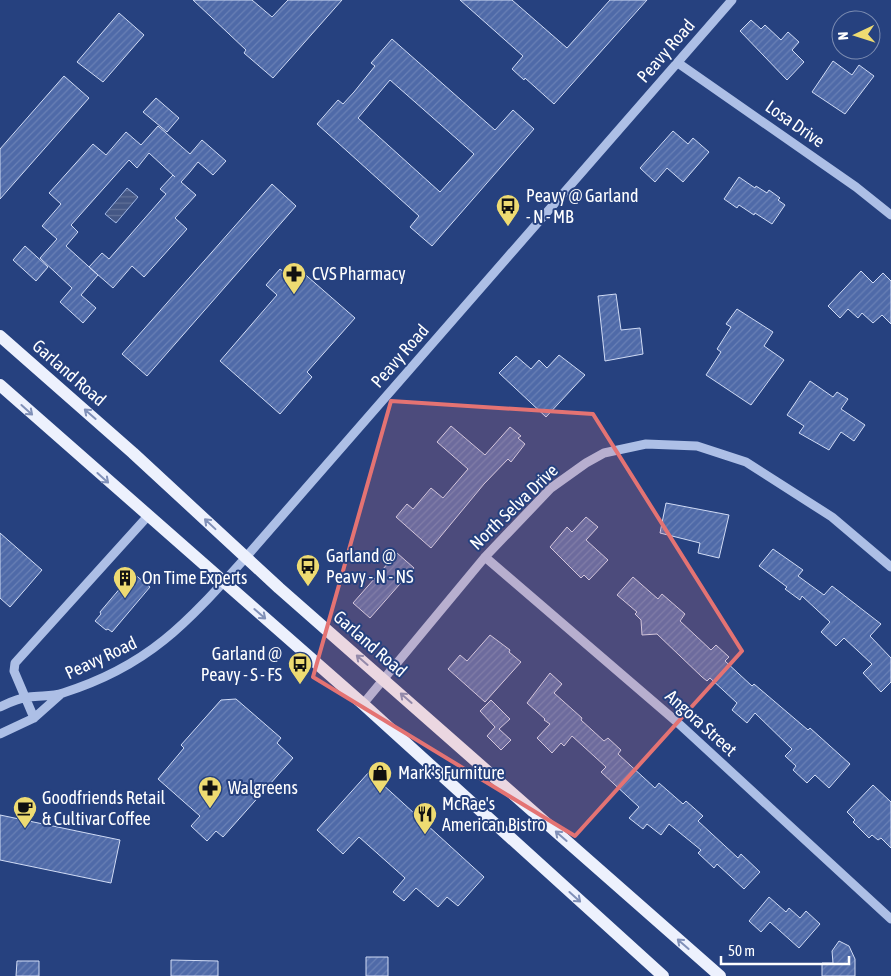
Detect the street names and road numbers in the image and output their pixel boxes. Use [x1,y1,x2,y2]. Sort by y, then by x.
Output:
street label: Peavy Road [632,15,699,87]
street label: Losa Drive [762,96,829,152]
street label: Peavy Road [366,320,433,392]
street label: Garland Road [28,335,110,410]
street label: North Selva Drive [465,460,562,554]
street label: Garland Road [329,606,411,681]
street label: Peavy Road [62,632,140,683]
street label: Angora Street [661,685,741,760]

